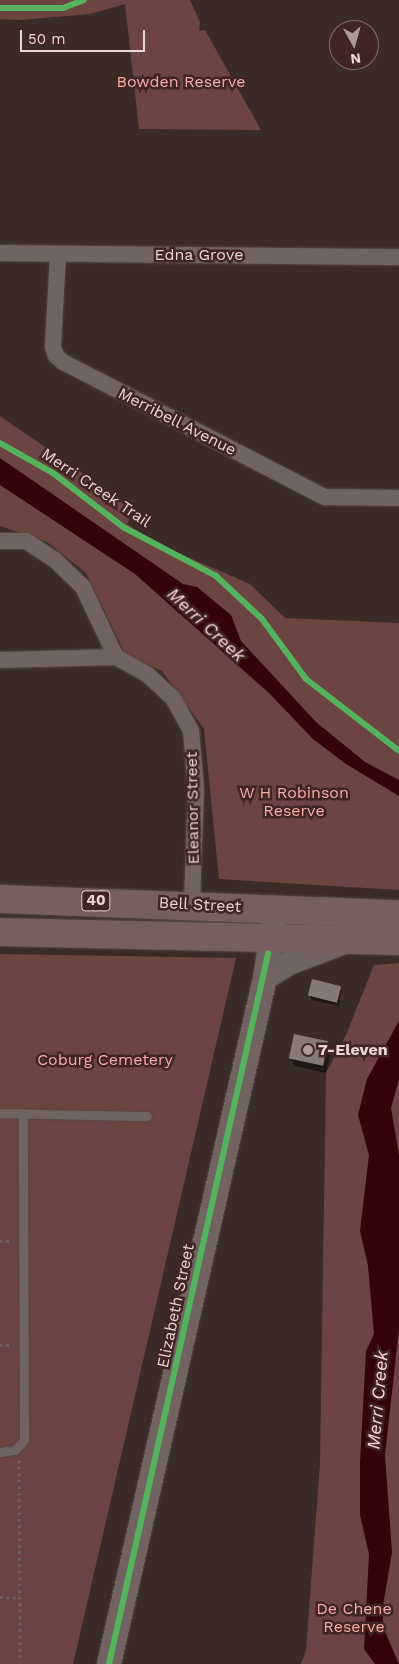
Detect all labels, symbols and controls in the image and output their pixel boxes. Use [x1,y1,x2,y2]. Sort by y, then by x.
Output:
scale bar [22,20,148,52]
north arrow [329,20,379,70]
text: 50 m [28,30,65,48]
text: N [350,50,362,67]
park label: Bowden Reserve [117,72,245,92]
street label: Edna Grove [154,245,244,265]
street label: Merribell Avenue [114,384,240,460]
street label: Merri Creek Trail [37,444,155,532]
water label: Merri Creek [162,583,250,667]
street label: Eleanor Street [182,751,204,865]
park label: W H Robinson Reserve [239,783,349,821]
road number: 40 [81,888,111,914]
street label: Bell Street [158,893,242,917]
place label: 7-Eleven [318,1040,388,1060]
marker: 7-Eleven [302,1044,314,1056]
park label: Coburg Cemetery [37,1050,173,1070]
street label: Elizabeth Street [153,1242,199,1370]
water label: Merri Creek [363,1350,393,1450]
park label: De Chene Reserve [316,1599,392,1637]

